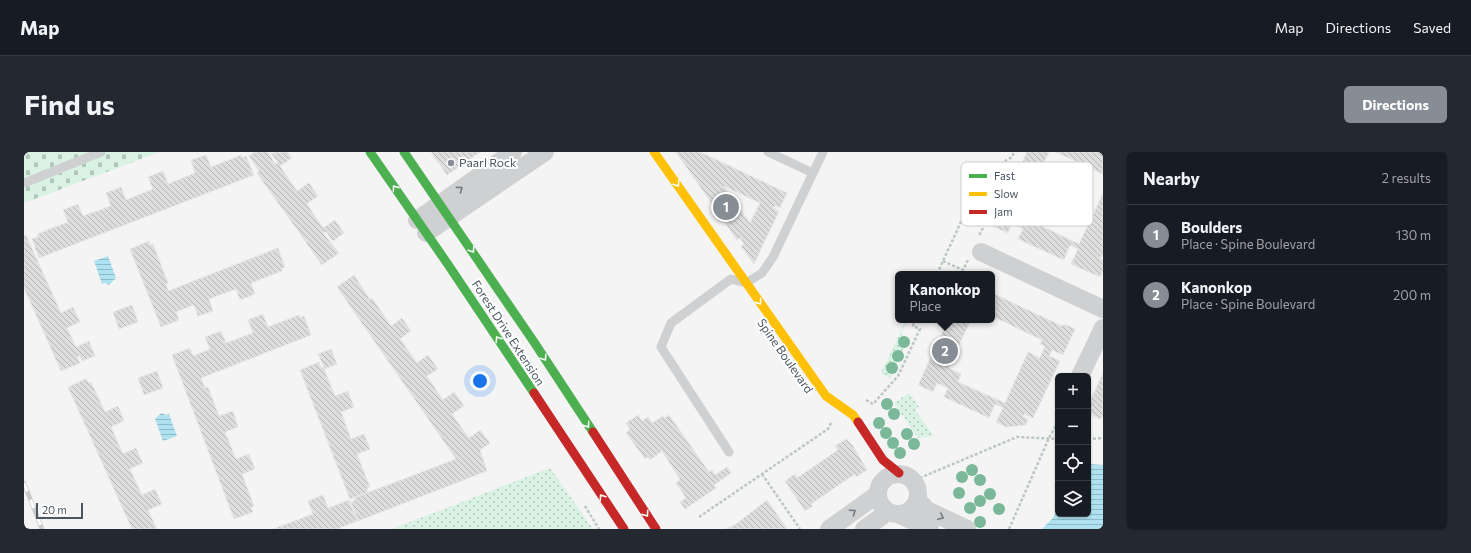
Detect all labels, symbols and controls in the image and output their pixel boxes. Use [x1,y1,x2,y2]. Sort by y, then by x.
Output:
text: Map [20,16,59,39]
text: Map [1275,19,1304,36]
text: Directions [1326,19,1391,36]
text: Saved [1413,19,1451,36]
button: Directions [1344,86,1447,123]
text: Find us [24,87,115,121]
place label: Paarl Rock [459,155,517,169]
marker: Paarl Rock [446,158,456,168]
legend [961,162,1093,226]
text: Nearby [1143,168,1200,189]
text: Fast [994,169,1016,182]
text: 2 results [1382,170,1431,186]
one-way arrow [672,180,679,187]
one-way arrow [393,185,400,192]
one-way arrow [456,187,463,194]
text: Slow [994,187,1019,200]
pin: 1 [713,192,739,222]
text: Jam [994,205,1013,219]
text: Boulders [1181,218,1242,236]
text: 1 [1153,227,1159,243]
text: 130 m [1396,227,1431,243]
text: Place · Spine Boulevard [1181,236,1315,252]
one-way arrow [467,246,475,253]
popup [895,271,995,323]
street label: Forest Drive Extension [470,277,548,388]
text: Kanonkop [1181,278,1252,296]
text: Kanonkop [910,280,980,298]
text: 2 [1152,287,1160,303]
text: 200 m [1393,287,1431,303]
text: Place · Spine Boulevard [1181,296,1315,312]
one-way arrow [754,297,761,304]
text: Place [910,298,941,314]
street label: Spine Boulevard [755,316,817,395]
one-way arrow [495,336,502,343]
pin: 2 [932,336,958,366]
one-way arrow [539,354,547,361]
your location [470,371,490,391]
map controls [1055,373,1091,517]
button: + [1055,373,1091,409]
button: − [1055,409,1091,445]
one-way arrow [582,421,590,428]
button: locate [1055,445,1091,481]
button: layers [1055,481,1091,517]
one-way arrow [600,494,607,501]
scale bar [36,501,83,520]
text: 20 m [42,503,67,516]
one-way arrow [641,510,648,517]
one-way arrow [849,510,856,517]
one-way arrow [936,512,944,520]

